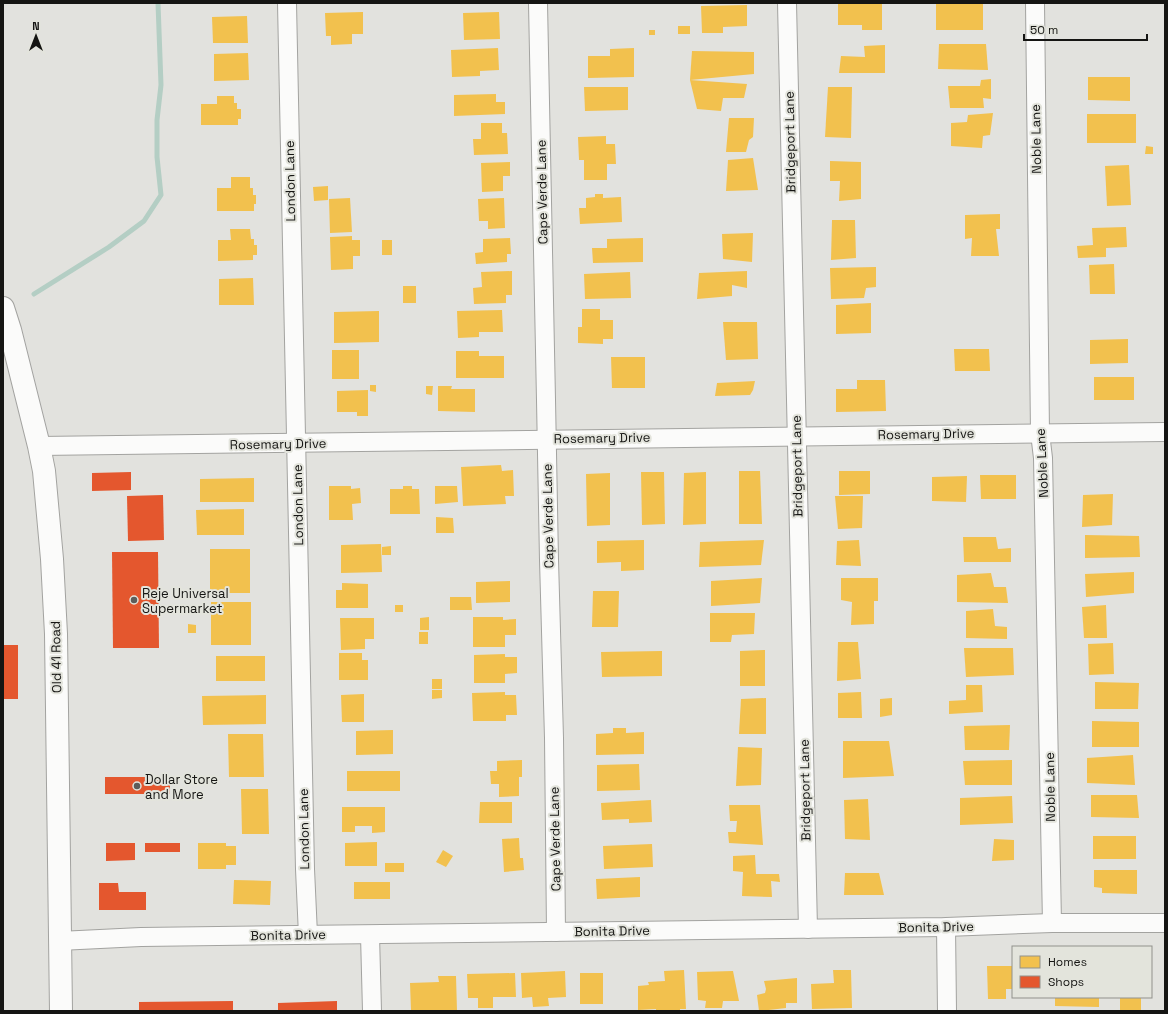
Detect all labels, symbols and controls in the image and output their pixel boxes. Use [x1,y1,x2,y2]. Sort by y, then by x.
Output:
north arrow [16,16,56,56]
scale bar [1024,16,1147,42]
text: N [32,19,40,33]
text: 50 m [1030,22,1058,38]
street label: Bridgeport Lane [781,91,799,193]
street label: Noble Lane [1027,104,1045,174]
street label: London Lane [281,140,299,222]
street label: Cape Verde Lane [533,140,551,244]
street label: Bridgeport Lane [788,415,806,517]
street label: Rosemary Drive [877,425,975,443]
street label: Noble Lane [1032,428,1052,498]
street label: Rosemary Drive [553,429,651,447]
street label: Rosemary Drive [229,435,327,453]
street label: London Lane [289,464,307,546]
street label: Cape Verde Lane [539,464,557,568]
place label: Reje Universal Supermarket [142,585,229,617]
marker: Reje Universal Supermarket [129,595,139,605]
street label: Old 41 Road [47,621,65,693]
street label: Bridgeport Lane [796,739,814,841]
street label: Noble Lane [1041,752,1059,822]
place label: Dollar Store and More [145,771,218,803]
marker: Dollar Store and More [132,781,142,791]
street label: Cape Verde Lane [546,787,564,891]
street label: London Lane [295,788,313,870]
street label: Bonita Drive [898,918,974,936]
street label: Bonita Drive [574,922,650,940]
street label: Bonita Drive [250,926,326,944]
legend [1012,946,1152,998]
text: Homes [1048,954,1087,970]
text: Shops [1048,974,1084,990]

